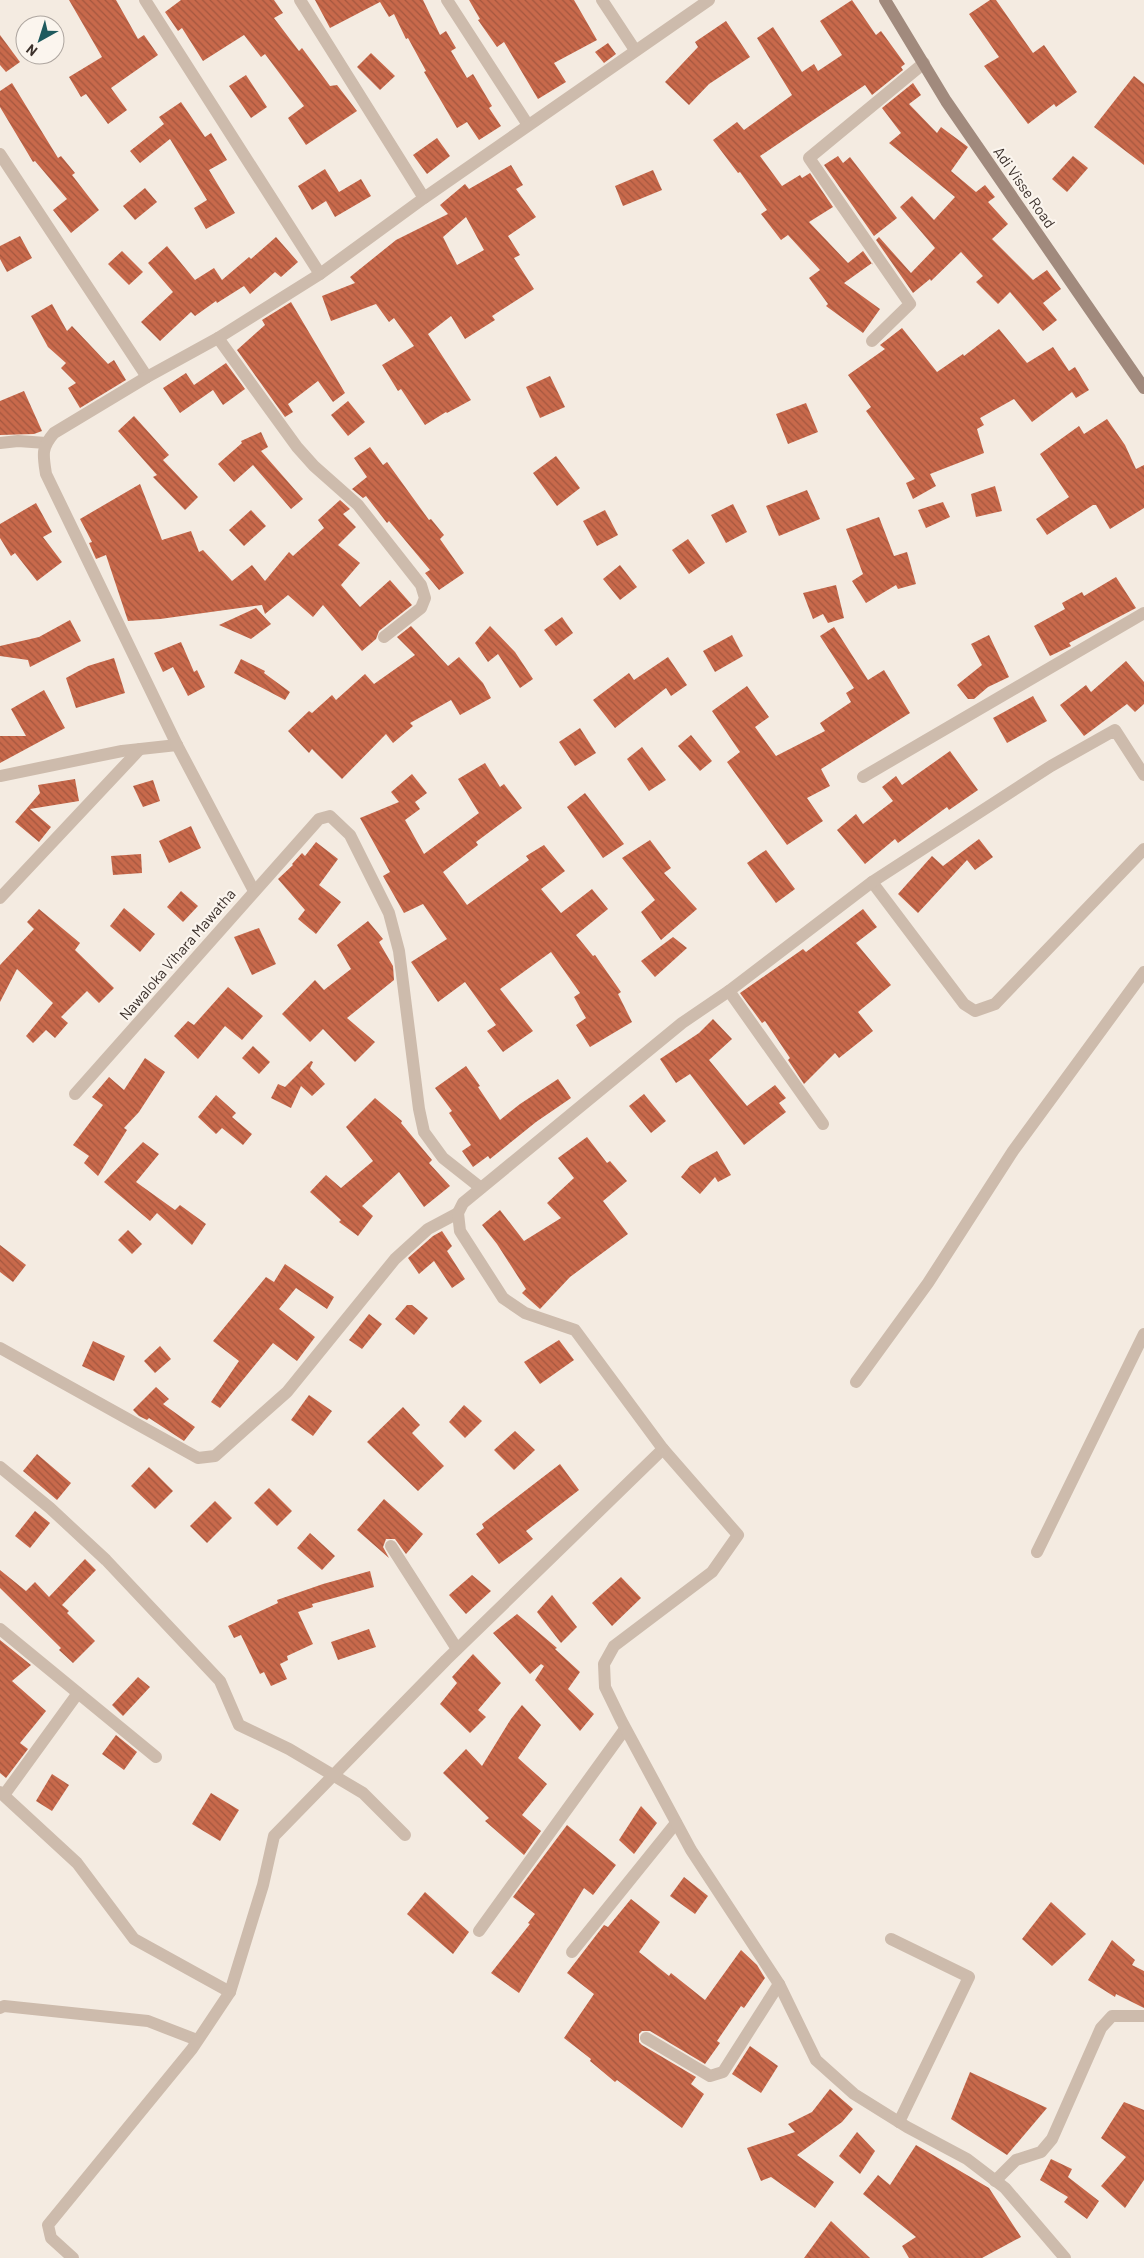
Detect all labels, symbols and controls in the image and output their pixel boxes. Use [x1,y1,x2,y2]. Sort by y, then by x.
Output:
north arrow [15,15,65,65]
text: N [23,41,40,60]
street label: Adi Visse Road [990,143,1060,231]
street label: Nawaloka Vihara Mawatha [115,885,239,1023]

